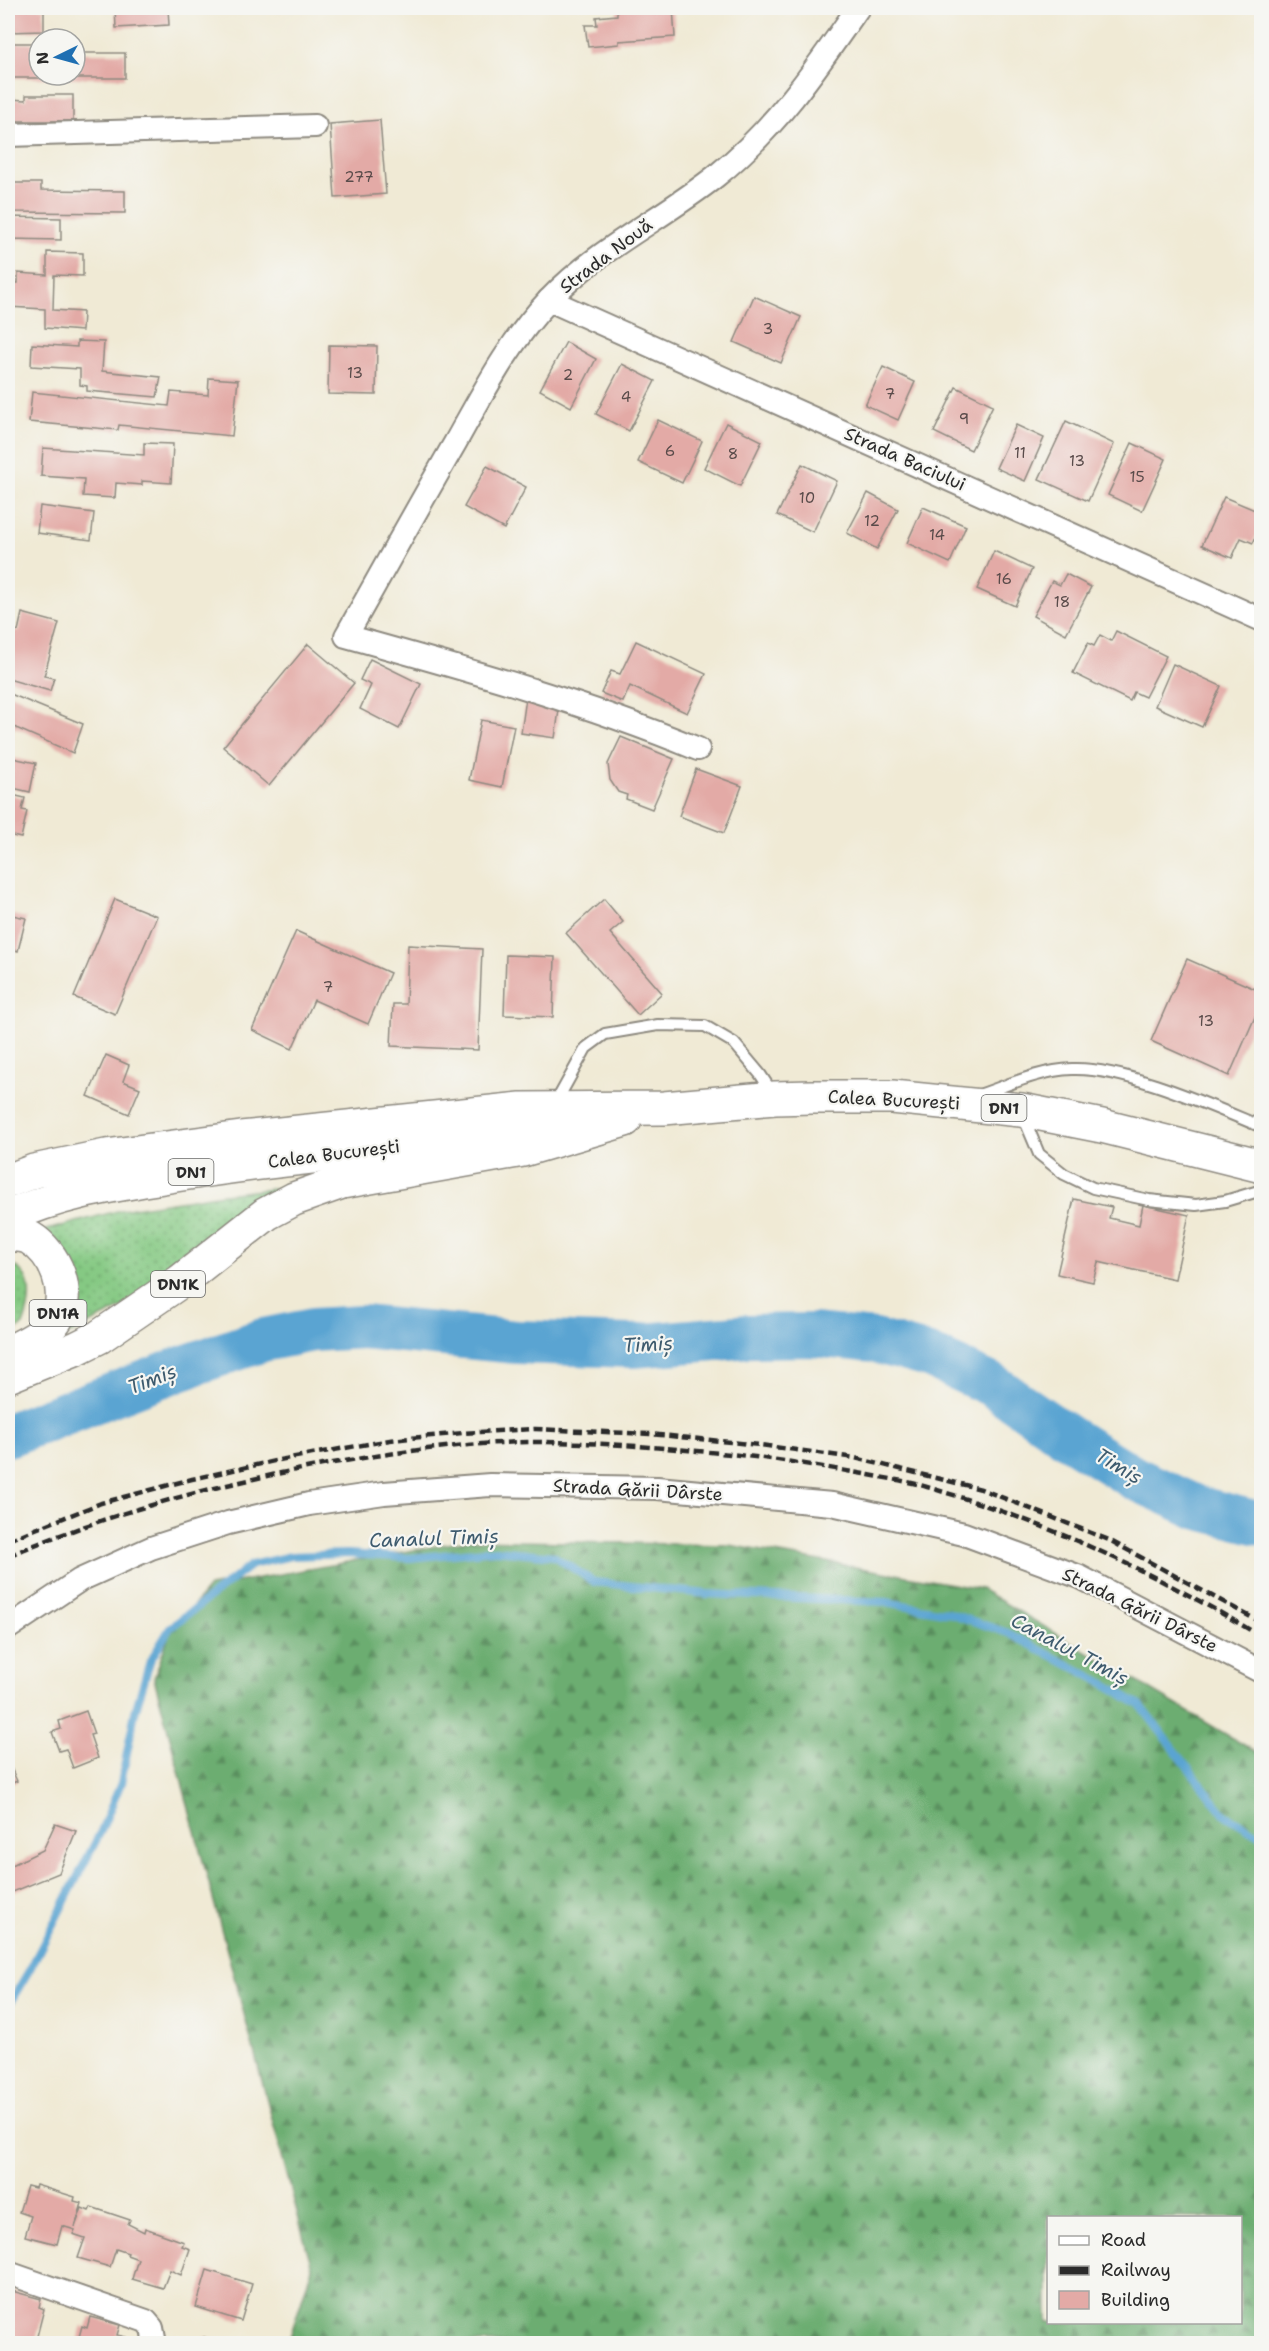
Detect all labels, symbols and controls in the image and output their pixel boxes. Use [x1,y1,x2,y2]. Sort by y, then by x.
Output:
north arrow [27,27,87,87]
text: N [32,51,54,65]
house number: 277 [344,167,374,187]
street label: Strada Nouă [555,213,657,299]
house number: 3 [763,319,773,339]
house number: 13 [347,363,363,383]
house number: 2 [563,365,573,385]
house number: 7 [885,384,895,404]
house number: 4 [621,387,631,407]
house number: 9 [959,409,969,429]
street label: Strada Baciului [840,421,970,497]
house number: 6 [665,441,675,461]
house number: 11 [1014,443,1026,463]
house number: 8 [728,444,738,464]
house number: 13 [1069,451,1085,471]
house number: 15 [1129,467,1145,487]
house number: 10 [799,488,815,508]
house number: 12 [864,511,880,531]
house number: 14 [929,525,945,545]
house number: 16 [996,569,1012,589]
house number: 18 [1054,592,1070,612]
house number: 7 [323,977,333,997]
house number: 13 [1198,1011,1214,1031]
street label: Calea București [827,1085,961,1115]
road number: DN1 [982,1095,1026,1121]
street label: Calea București [267,1134,401,1174]
road number: DN1 [168,1159,213,1185]
road number: DN1K [151,1271,205,1297]
road number: DN1A [29,1300,86,1326]
water label: Timiș [622,1330,674,1359]
water label: Timiș [124,1358,181,1401]
water label: Timiș [1090,1442,1147,1491]
street label: Strada Gării Dârste [553,1474,723,1506]
water label: Canalul Timiș [369,1523,499,1554]
street label: Strada Gării Dârste [1058,1562,1222,1658]
water label: Canalul Timiș [1006,1607,1133,1692]
legend [1047,2216,1242,2324]
text: Road [1101,2228,1146,2252]
text: Railway [1101,2258,1171,2282]
text: Building [1101,2288,1170,2312]

